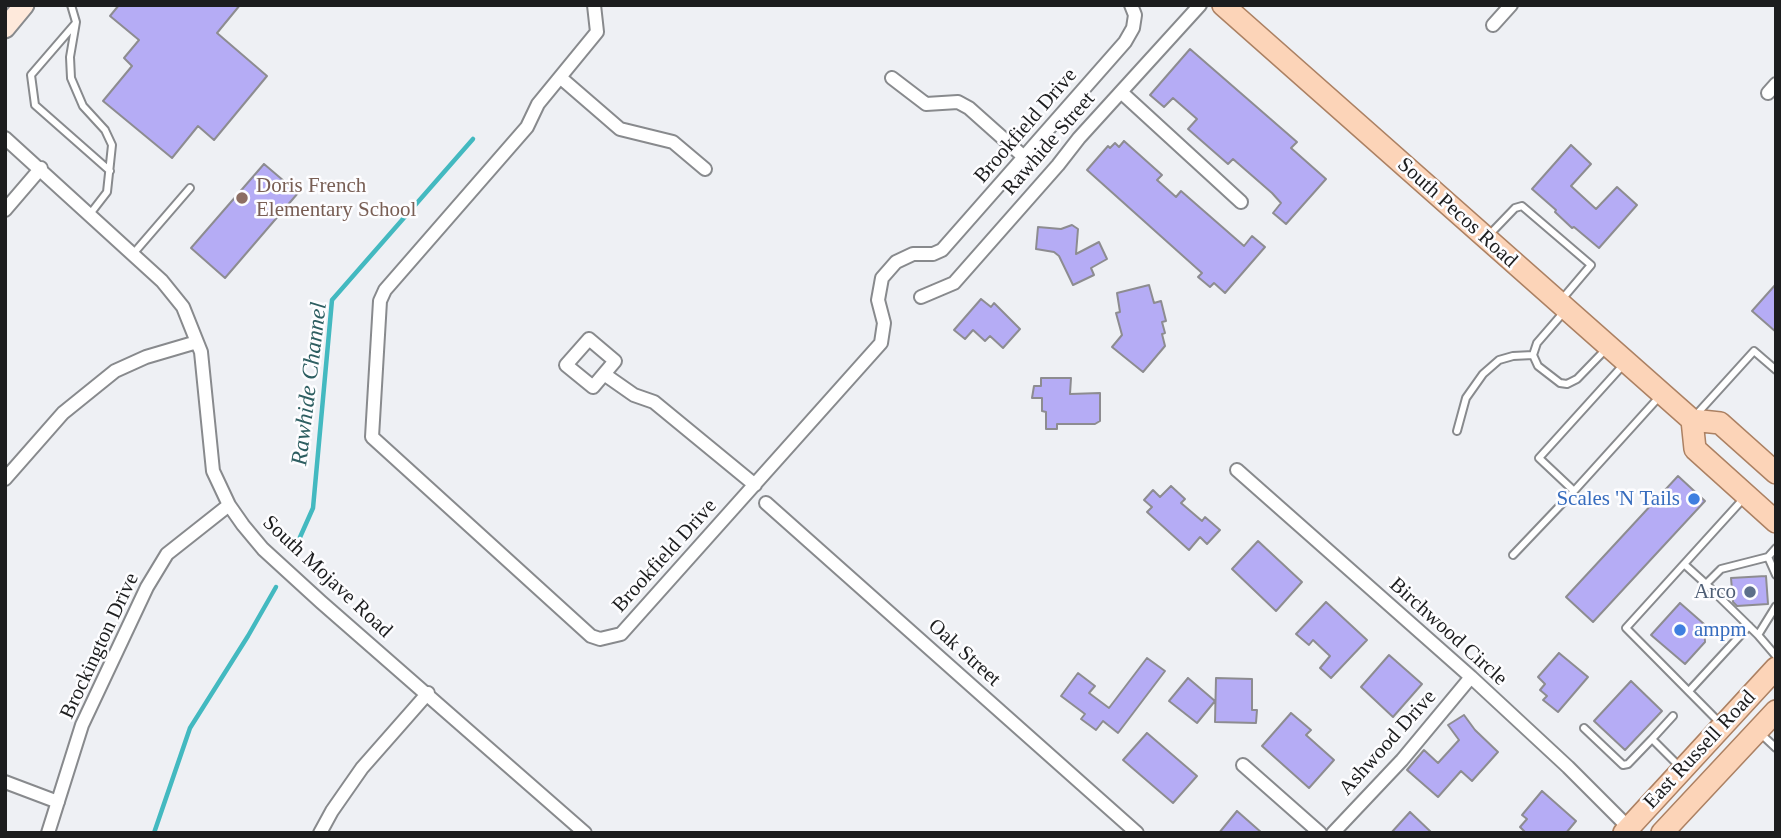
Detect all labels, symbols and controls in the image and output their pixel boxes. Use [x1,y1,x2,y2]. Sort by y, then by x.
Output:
street label: Brookfield Drive [969,63,1083,189]
street label: Rawhide Street [997,87,1101,201]
street label: South Pecos Road [1392,153,1522,273]
place label: Doris French Elementary School [256,173,416,223]
marker: Doris French Elementary School [234,190,250,206]
water label: Rawhide Channel [286,301,334,467]
place label: Scales 'N Tails [1556,486,1680,512]
marker: Scales 'N Tails [1686,491,1702,507]
street label: Brookfield Drive [607,494,723,618]
street label: South Mojave Road [257,511,397,643]
street label: Brockington Drive [55,569,145,723]
street label: Birchwood Circle [1384,572,1512,692]
place label: Arco [1694,579,1736,605]
marker: Arco [1742,584,1758,600]
street label: Oak Street [922,614,1006,692]
place label: ampm [1694,617,1746,643]
marker: ampm [1672,622,1688,638]
street label: Ashwood Drive [1334,685,1442,801]
street label: East Russell Road [1639,686,1761,814]

